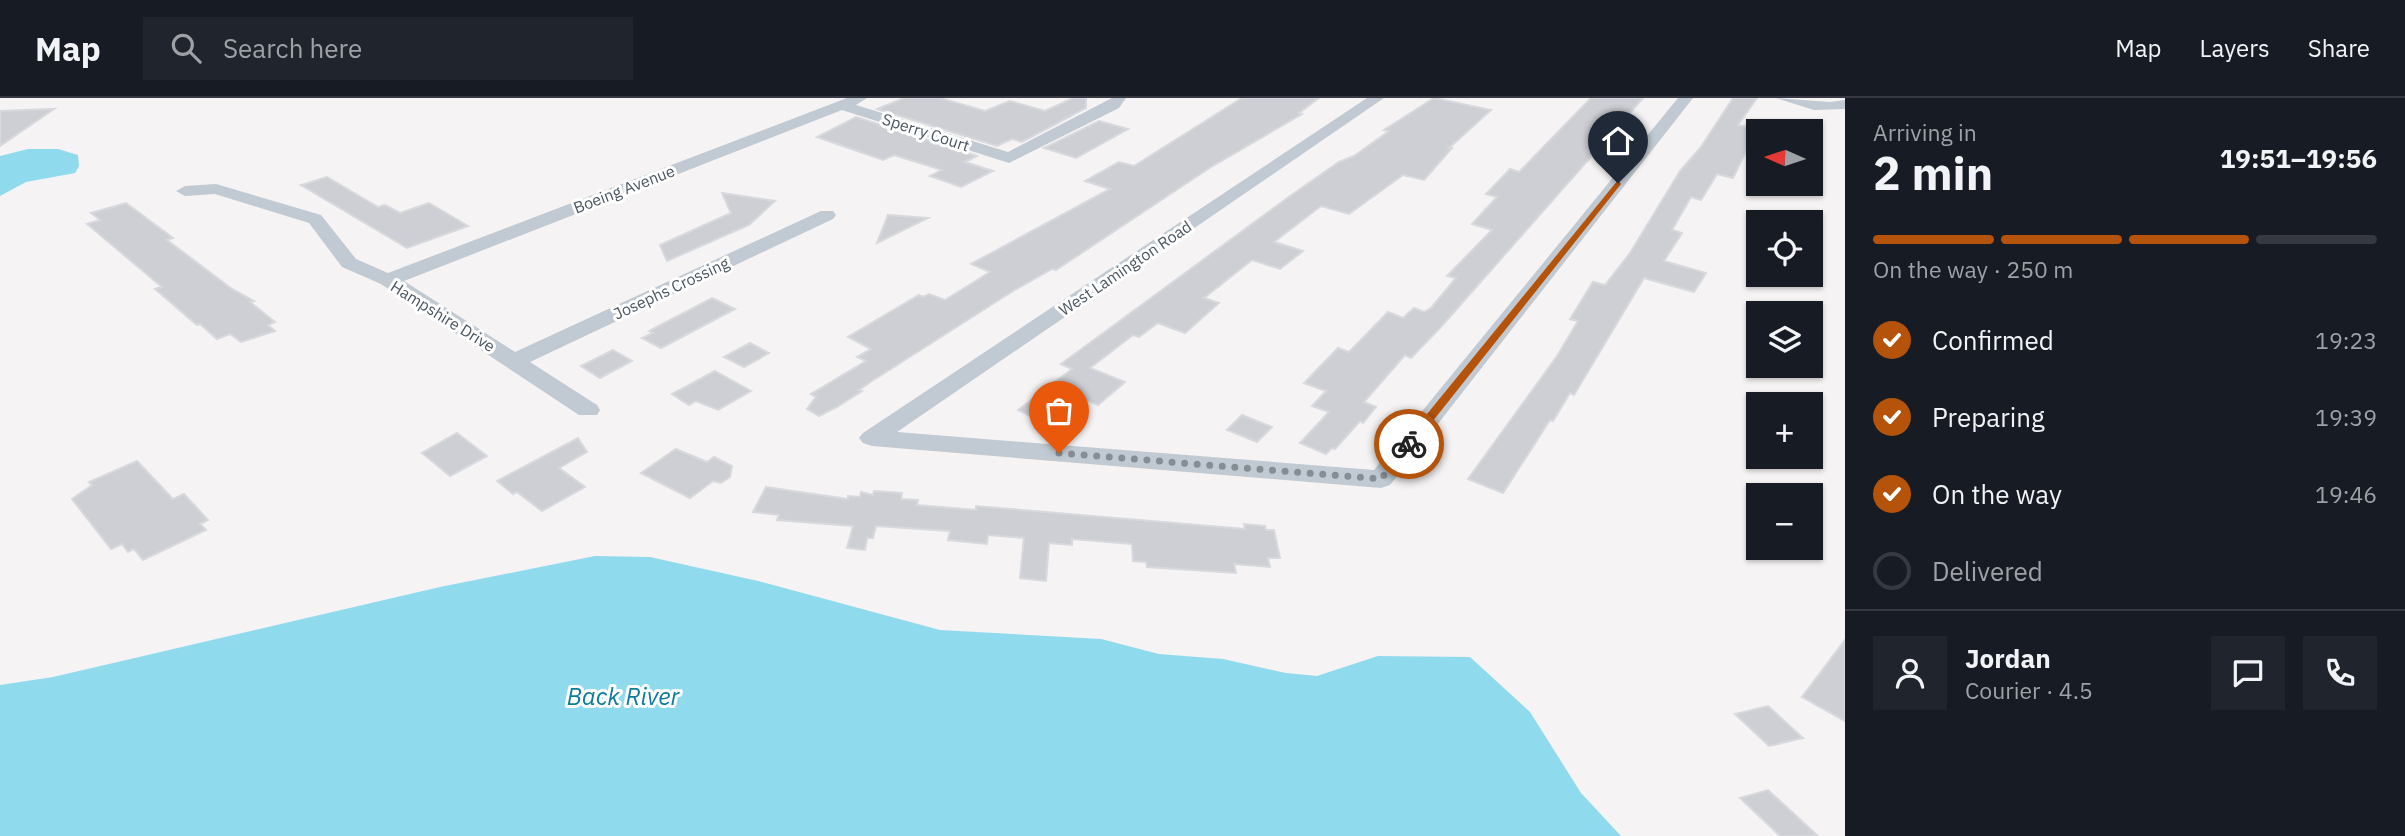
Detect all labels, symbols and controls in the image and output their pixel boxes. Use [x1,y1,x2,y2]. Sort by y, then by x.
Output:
search box [143,17,633,80]
text: Map [35,27,101,70]
icon: search [167,29,205,67]
text: Search here [223,31,362,65]
text: Map [2115,32,2162,64]
text: Layers [2200,32,2270,64]
text: Share [2308,32,2370,64]
street label: Sperry Court [880,108,972,156]
pin [1588,111,1648,183]
text: Arriving in [1873,117,1977,147]
north arrow [1746,119,1824,196]
map controls [1746,119,1823,560]
icon: home [1599,122,1637,160]
text: 19:51–19:56 [2220,141,2377,175]
text: 2 min [1873,143,1993,203]
street label: Boeing Avenue [570,160,678,217]
button: locate [1746,210,1823,287]
street label: West Lamington Road [1055,216,1195,320]
street label: Josephs Crossing [610,252,733,324]
text: On the way · 250 m [1873,254,2073,284]
street label: Hampshire Drive [387,276,499,356]
button: layers [1746,301,1823,378]
icon: check [1873,321,1911,359]
text: Confirmed [1932,323,2054,357]
text: 19:23 [2315,325,2377,355]
pin [1029,381,1089,453]
icon: bag [1040,392,1078,430]
button: + [1746,392,1823,469]
icon: check [1873,398,1911,436]
text: Preparing [1932,400,2045,434]
text: 19:39 [2315,402,2377,432]
courier [1374,409,1444,479]
icon: bike [1390,425,1428,463]
icon: check [1873,475,1911,513]
text: On the way [1932,477,2062,511]
text: 19:46 [2315,479,2377,509]
button: − [1746,483,1823,560]
text: Delivered [1932,554,2043,588]
button: person [1873,636,1947,710]
button: chat [2211,636,2285,710]
button: phone [2303,636,2377,710]
text: Jordan [1965,641,2051,675]
text: Courier · 4.5 [1965,675,2093,705]
water label: Back River [567,680,681,712]

